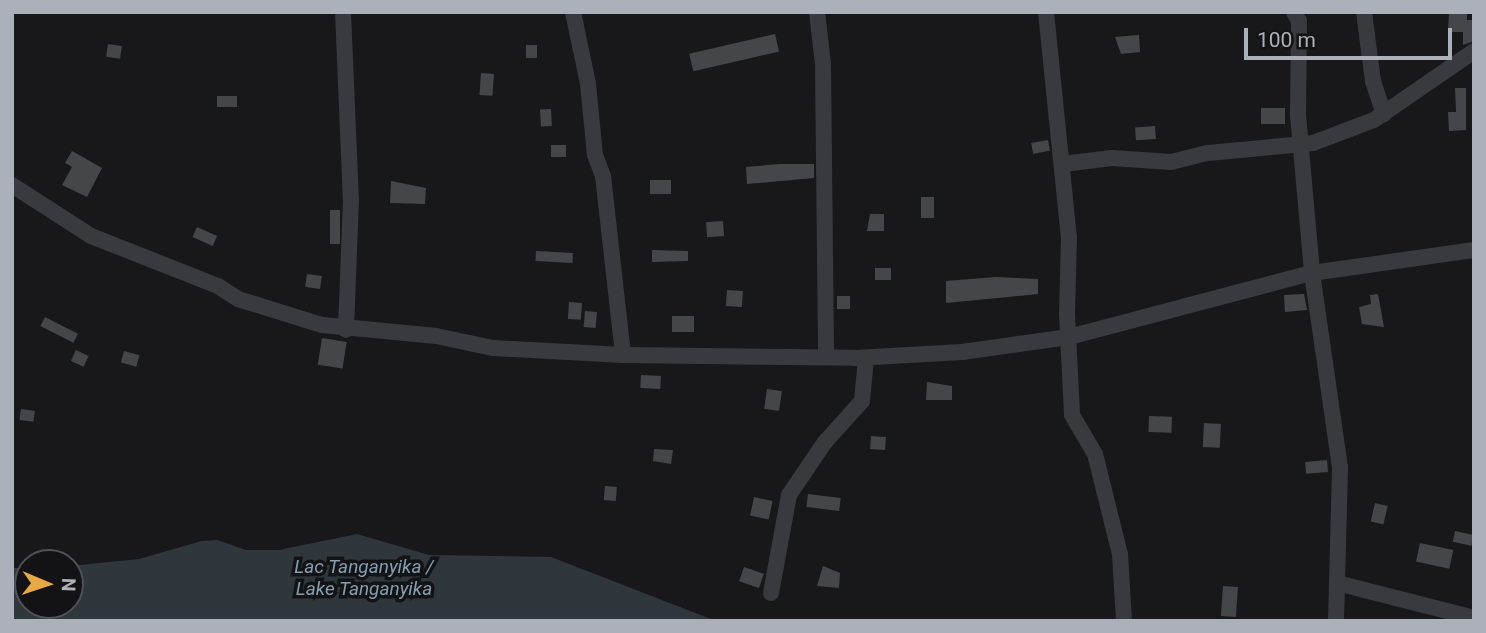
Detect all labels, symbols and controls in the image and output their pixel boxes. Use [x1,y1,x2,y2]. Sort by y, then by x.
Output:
scale bar [1248,14,1456,58]
text: 100 m [1257,28,1316,52]
north arrow [14,549,84,619]
water label: Lac Tanganyika / Lake Tanganyika [294,556,434,600]
text: N [57,578,80,592]

